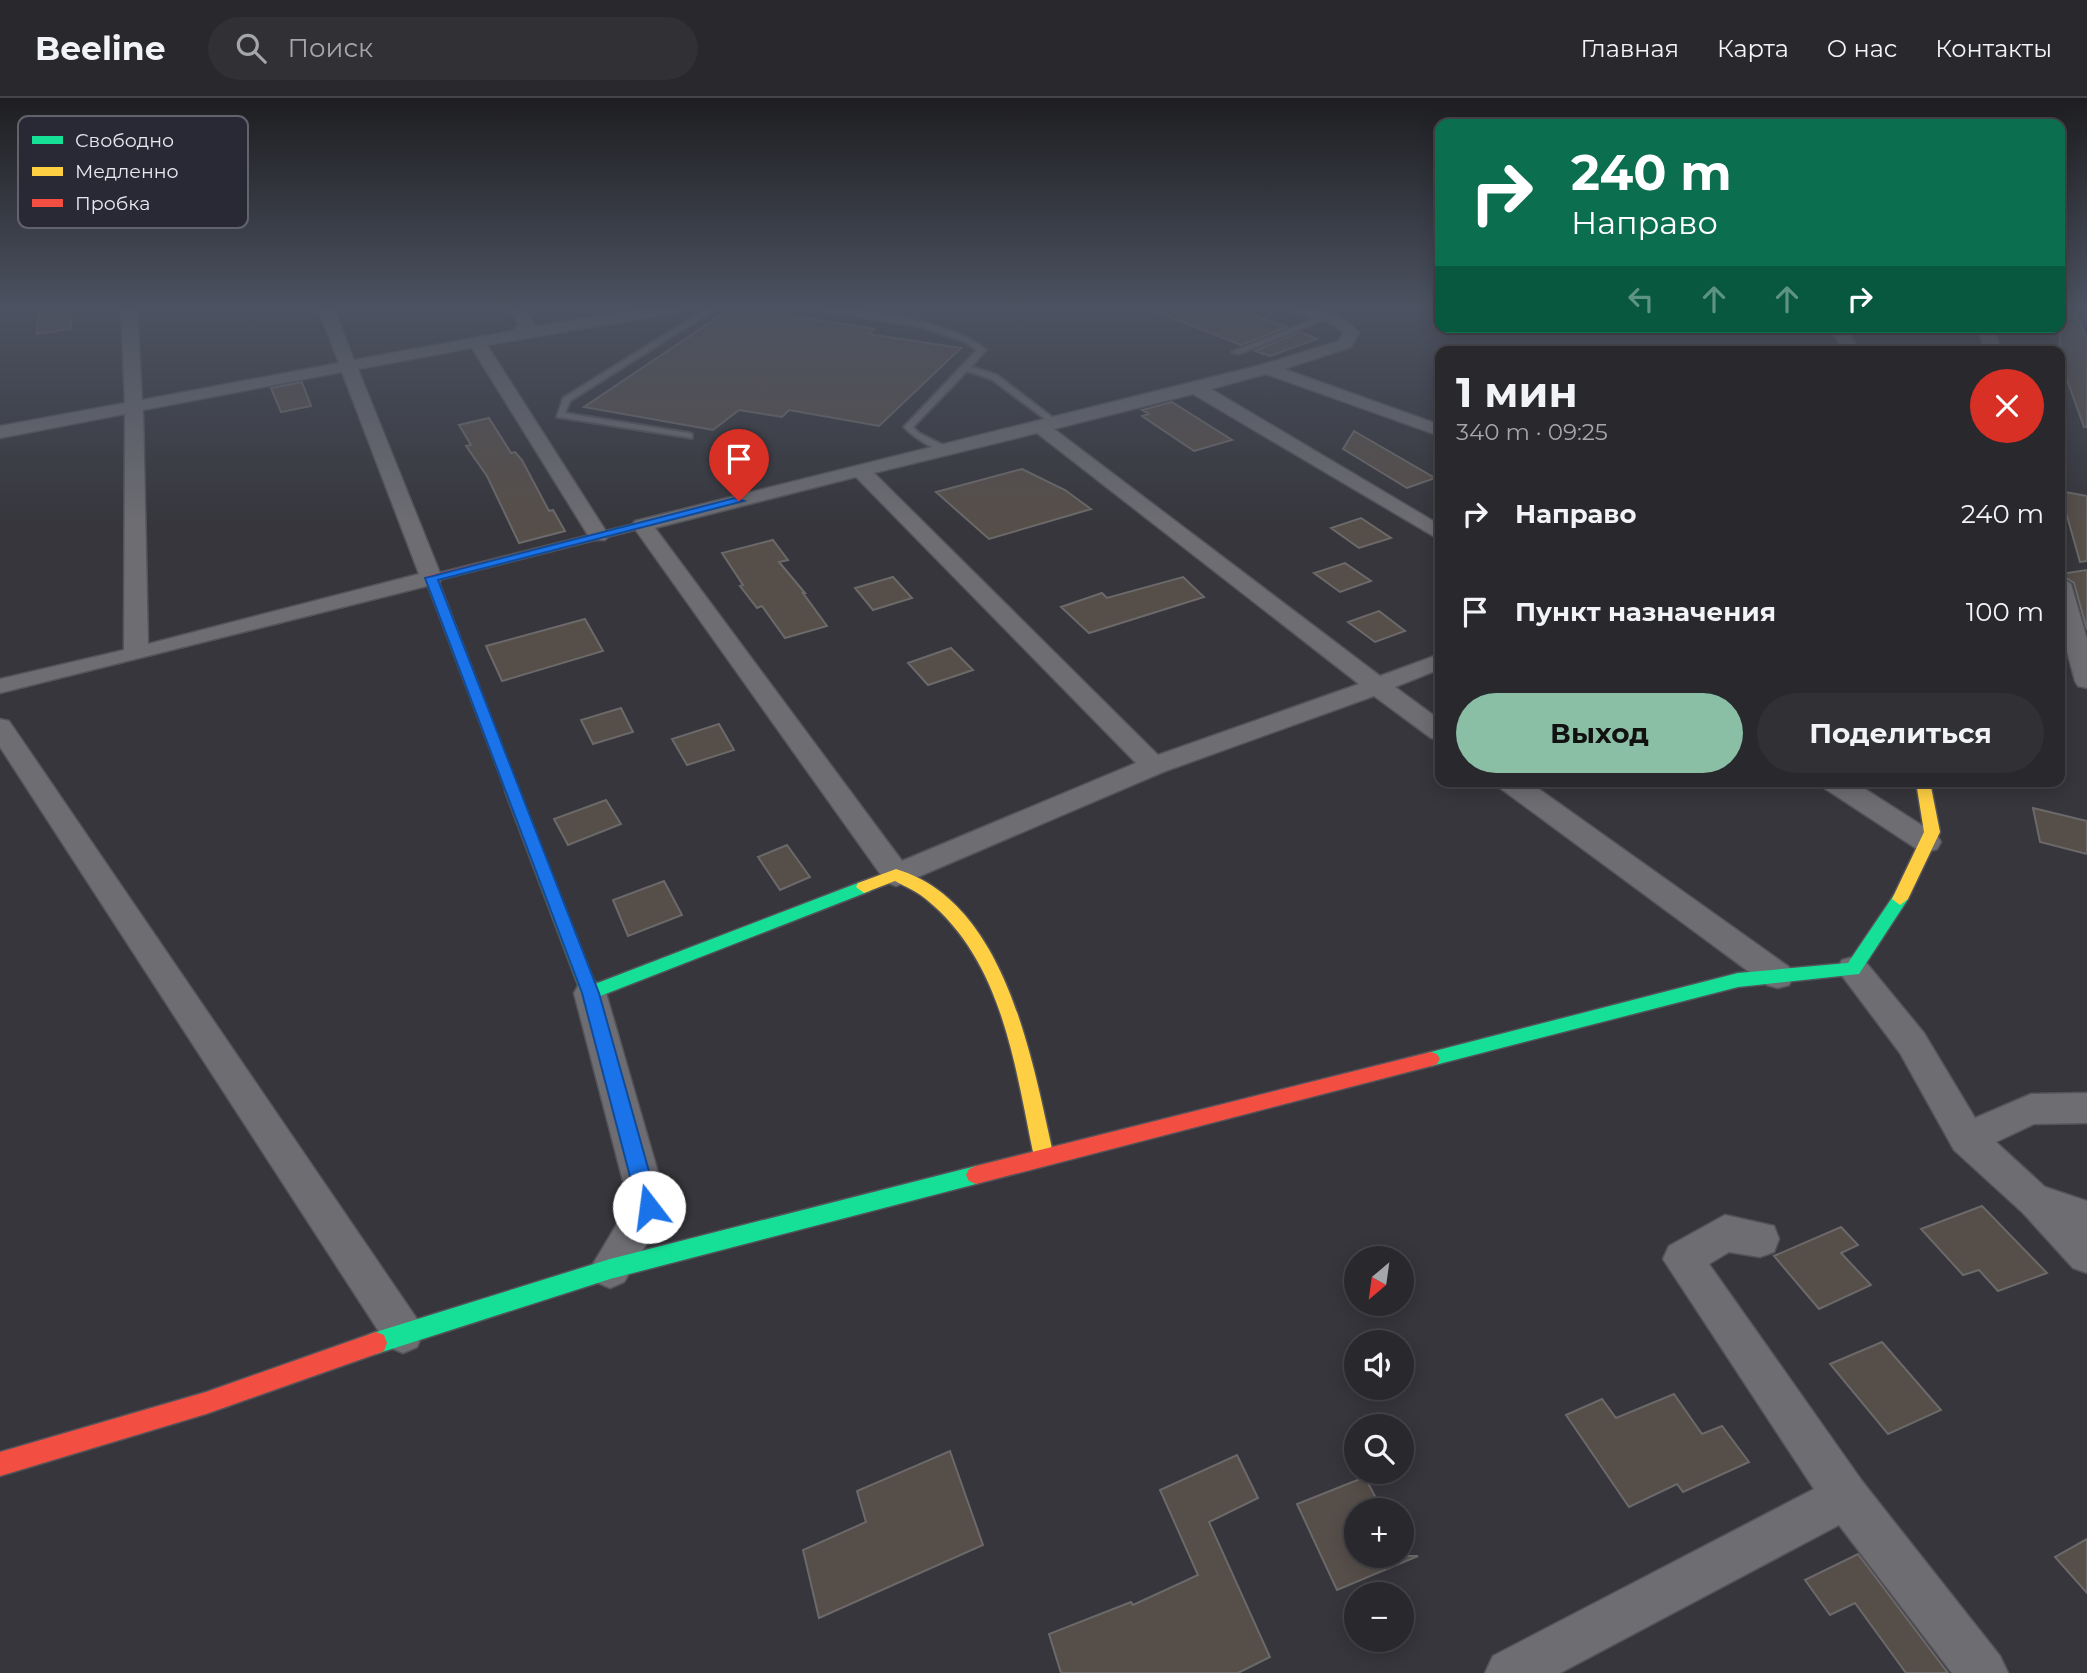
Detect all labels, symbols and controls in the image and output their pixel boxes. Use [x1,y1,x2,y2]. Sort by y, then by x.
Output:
search box [208,17,698,80]
text: Beeline [35,28,166,68]
icon: search [232,29,270,67]
text: Поиск [288,32,373,64]
text: Главная [1581,34,1679,63]
text: Карта [1717,34,1789,63]
text: О нас [1827,34,1897,63]
text: Контакты [1935,34,2052,63]
legend [18,116,248,228]
text: Свободно [75,129,174,152]
text: 240 m [1571,143,1732,202]
icon: right [1456,147,1547,238]
text: Медленно [75,160,179,183]
text: Пробка [75,192,150,215]
text: Направо [1571,203,1718,242]
icon: left [1622,280,1660,318]
icon: ahead [1695,280,1733,318]
icon: ahead [1768,280,1806,318]
icon: right [1841,280,1879,318]
text: 1 мин [1456,366,1578,418]
button: close [1970,369,2044,443]
text: 340 m · 09:25 [1456,418,1608,446]
pin [709,429,769,501]
icon: arrive [720,440,758,478]
icon: right [1456,495,1494,533]
text: Направо [1515,498,1636,530]
text: 240 m [1961,498,2044,530]
icon: arrive [1456,593,1494,631]
text: Пункт назначения [1515,596,1776,628]
text: 100 m [1966,596,2044,628]
button: Выход [1456,693,1743,773]
button: Поделиться [1757,693,2044,773]
position arrow [612,1170,686,1244]
north arrow [1344,1246,1414,1316]
map controls [1344,1246,1414,1652]
button: sound [1344,1330,1414,1400]
button: search [1344,1414,1414,1484]
button: + [1344,1498,1414,1568]
button: − [1344,1582,1414,1652]

